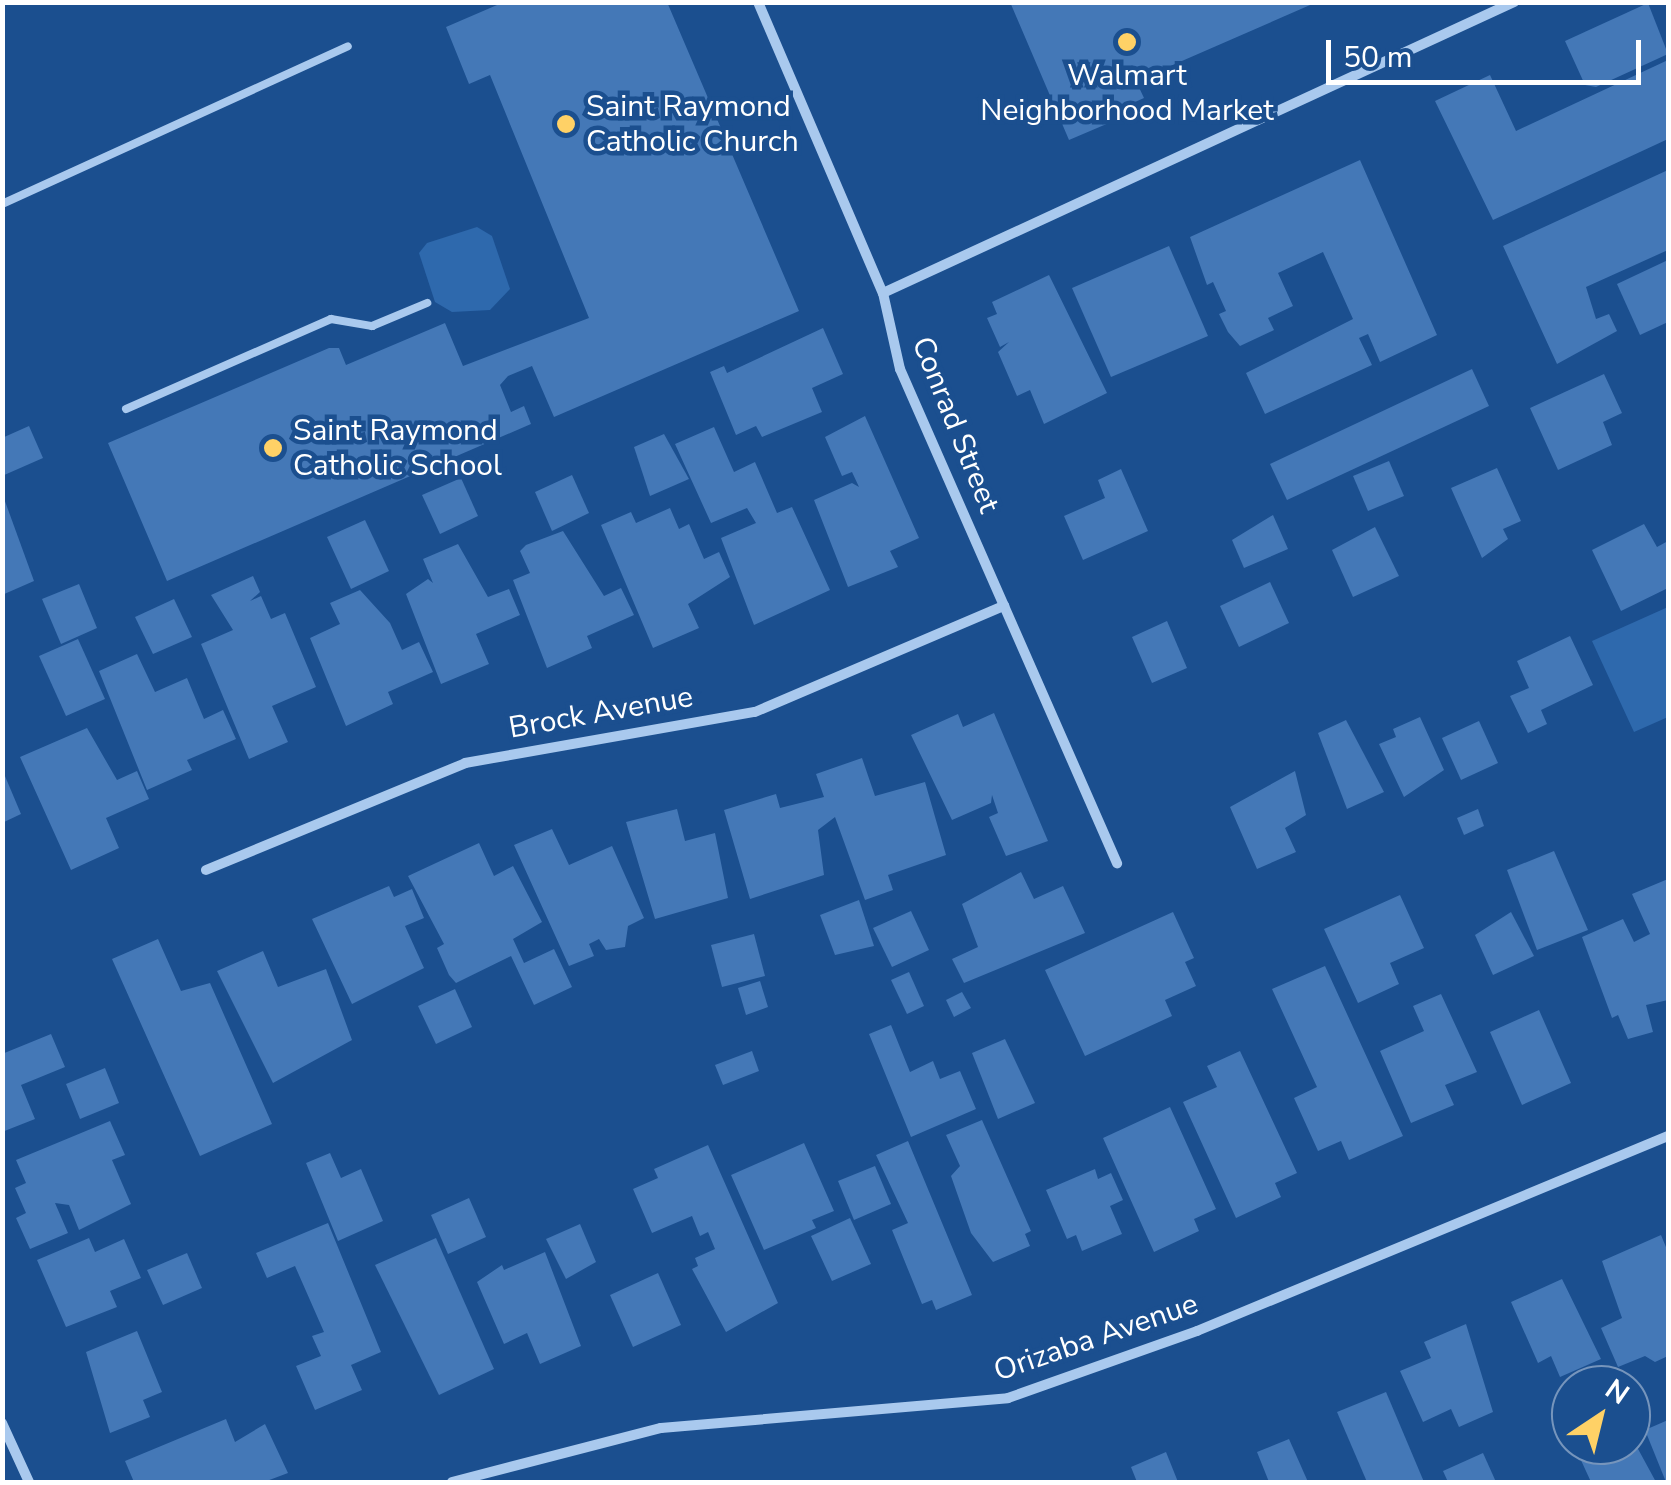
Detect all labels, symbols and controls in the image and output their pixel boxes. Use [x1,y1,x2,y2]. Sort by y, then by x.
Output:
scale bar [1331,20,1646,82]
marker: Walmart Neighborhood Market [1116,31,1138,53]
text: 50 m [1343,37,1412,78]
place label: Walmart Neighborhood Market [980,58,1274,128]
place label: Saint Raymond Catholic Church [586,89,799,160]
marker: Saint Raymond Catholic Church [555,113,577,135]
street label: Conrad Street [903,332,1007,518]
place label: Saint Raymond Catholic School [293,413,502,484]
marker: Saint Raymond Catholic School [262,437,284,459]
street label: Brock Avenue [506,679,696,747]
street label: Orizaba Avenue [989,1286,1203,1390]
north arrow [1551,1365,1651,1465]
text: N [1598,1370,1637,1414]

